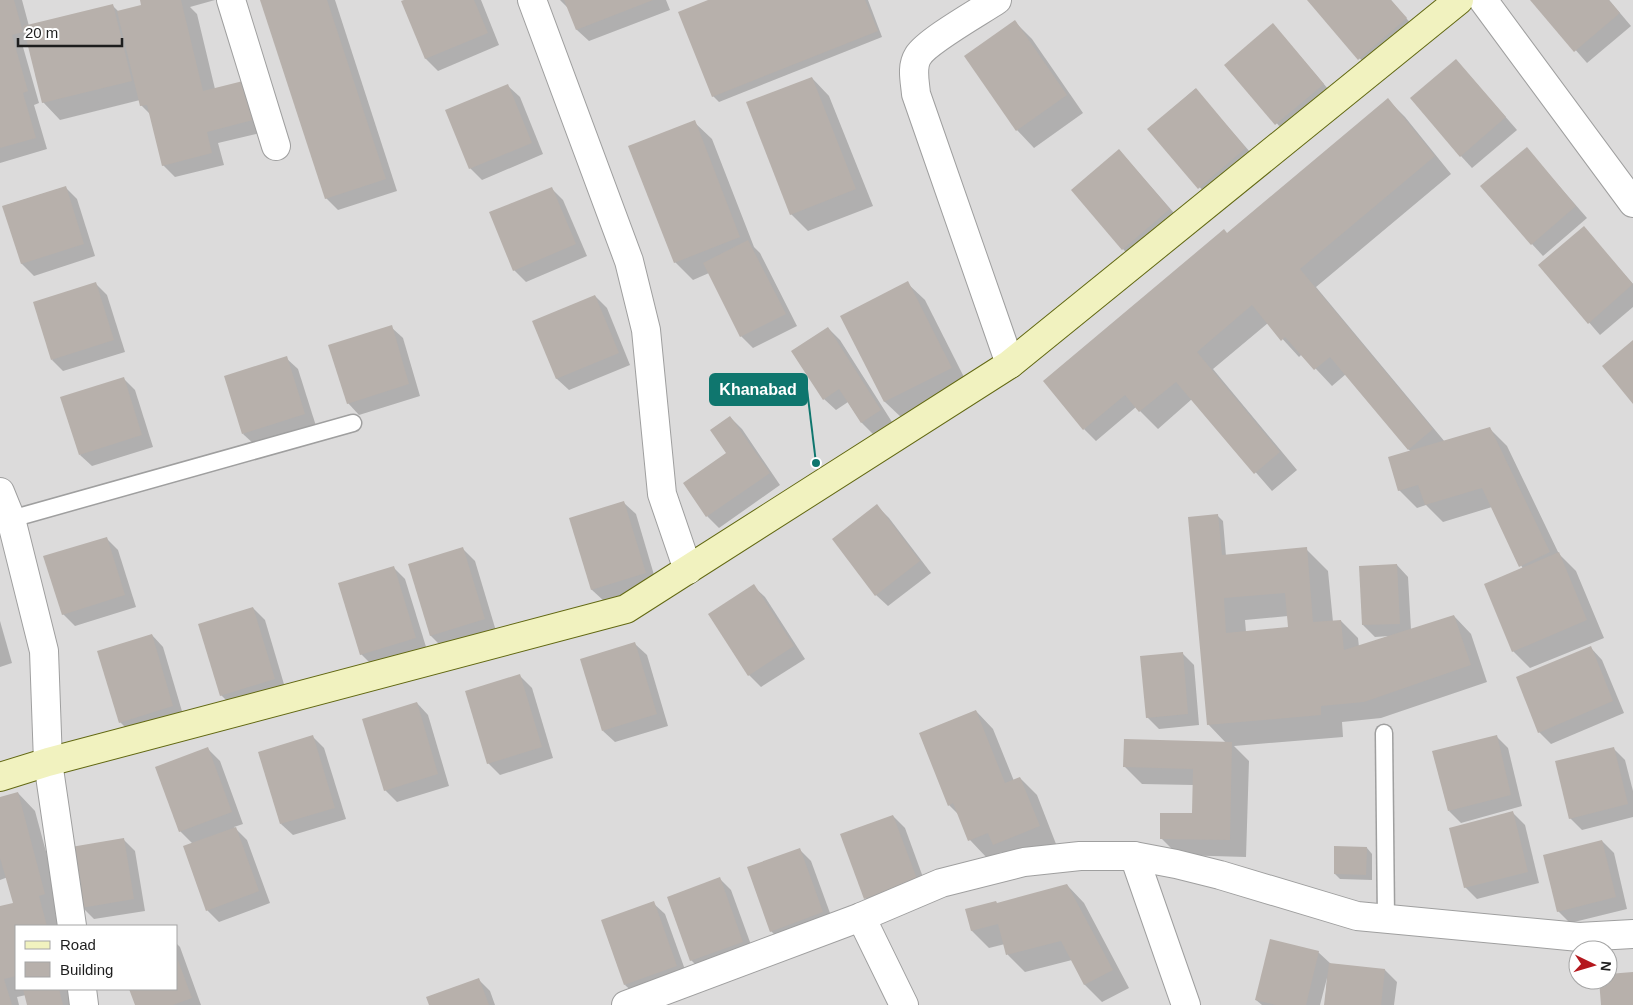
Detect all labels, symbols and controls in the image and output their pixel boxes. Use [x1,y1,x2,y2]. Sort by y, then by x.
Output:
scale bar [18,15,121,47]
text: 20 m [25,24,58,41]
callout: Khanabad [710,374,807,405]
text: Khanabad [719,381,797,398]
legend [15,925,178,990]
text: Road [60,936,96,953]
north arrow [1568,940,1618,990]
text: N [1598,960,1614,972]
text: Building [60,961,113,978]

